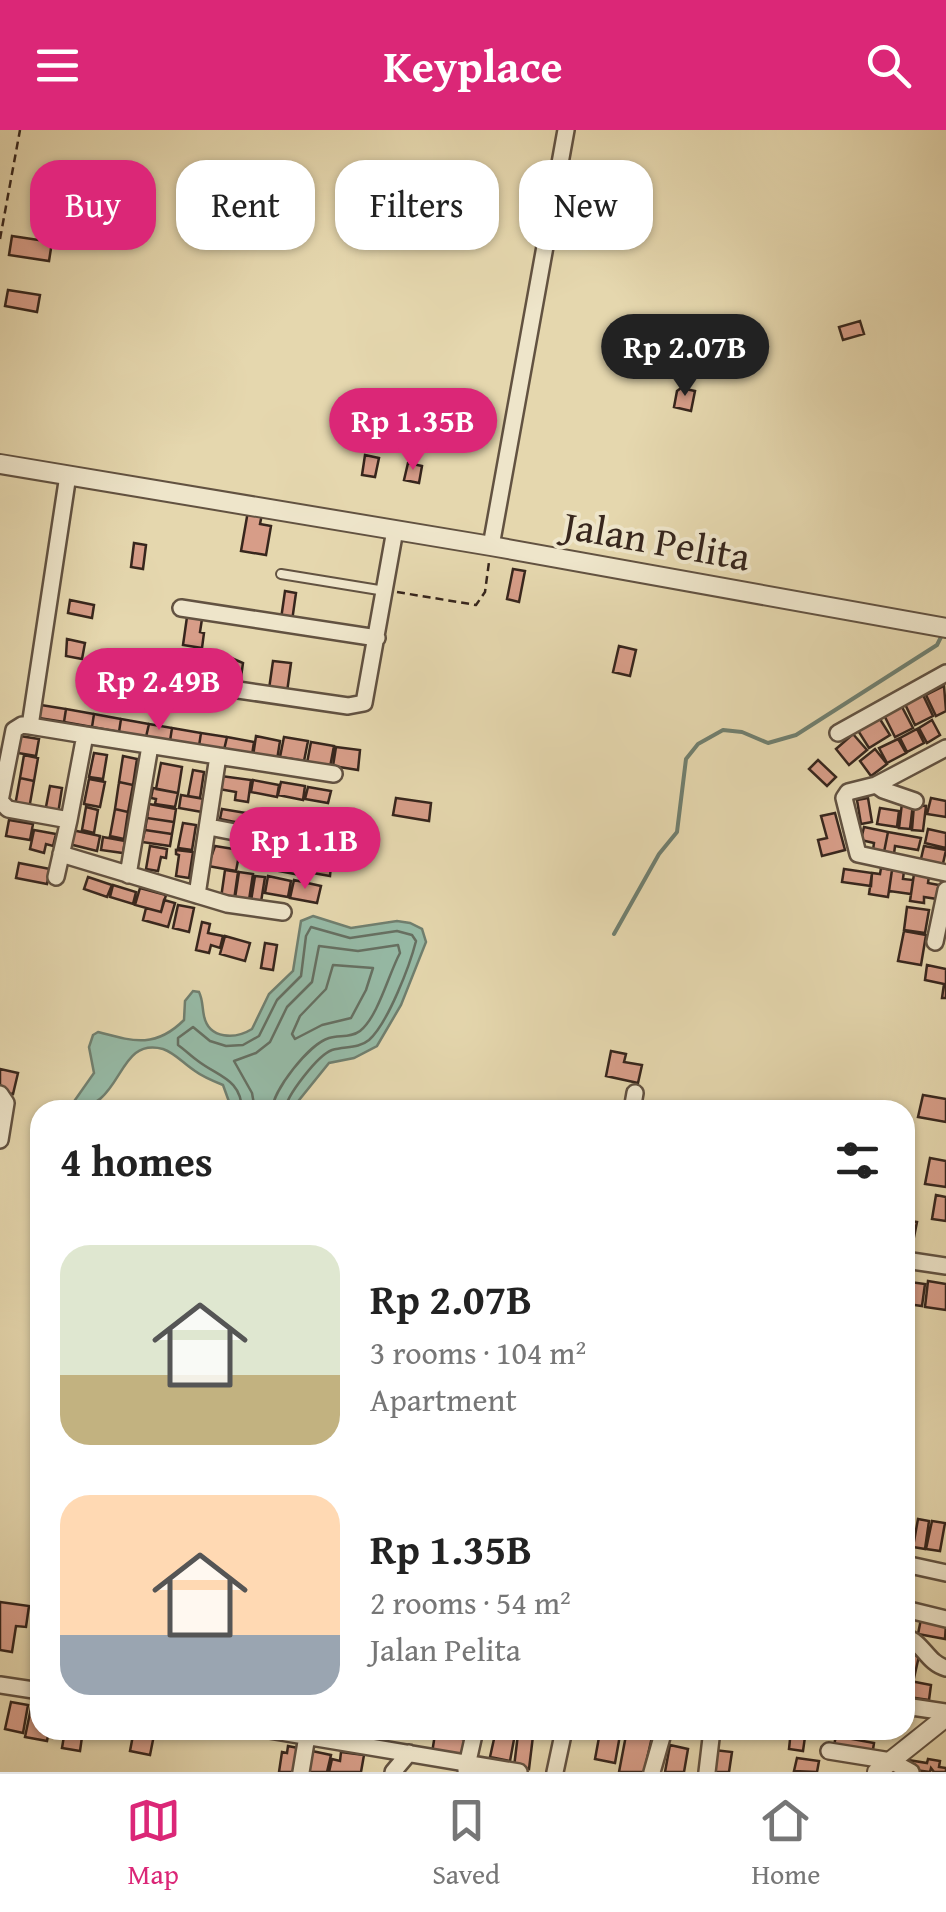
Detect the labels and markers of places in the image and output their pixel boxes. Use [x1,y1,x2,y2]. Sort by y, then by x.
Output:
pin: Rp 2.07B [582,314,788,399]
pin: Rp 1.35B [310,388,516,473]
pin: Rp 2.49B [56,648,262,733]
pin: Rp 1.1B [213,807,397,892]

